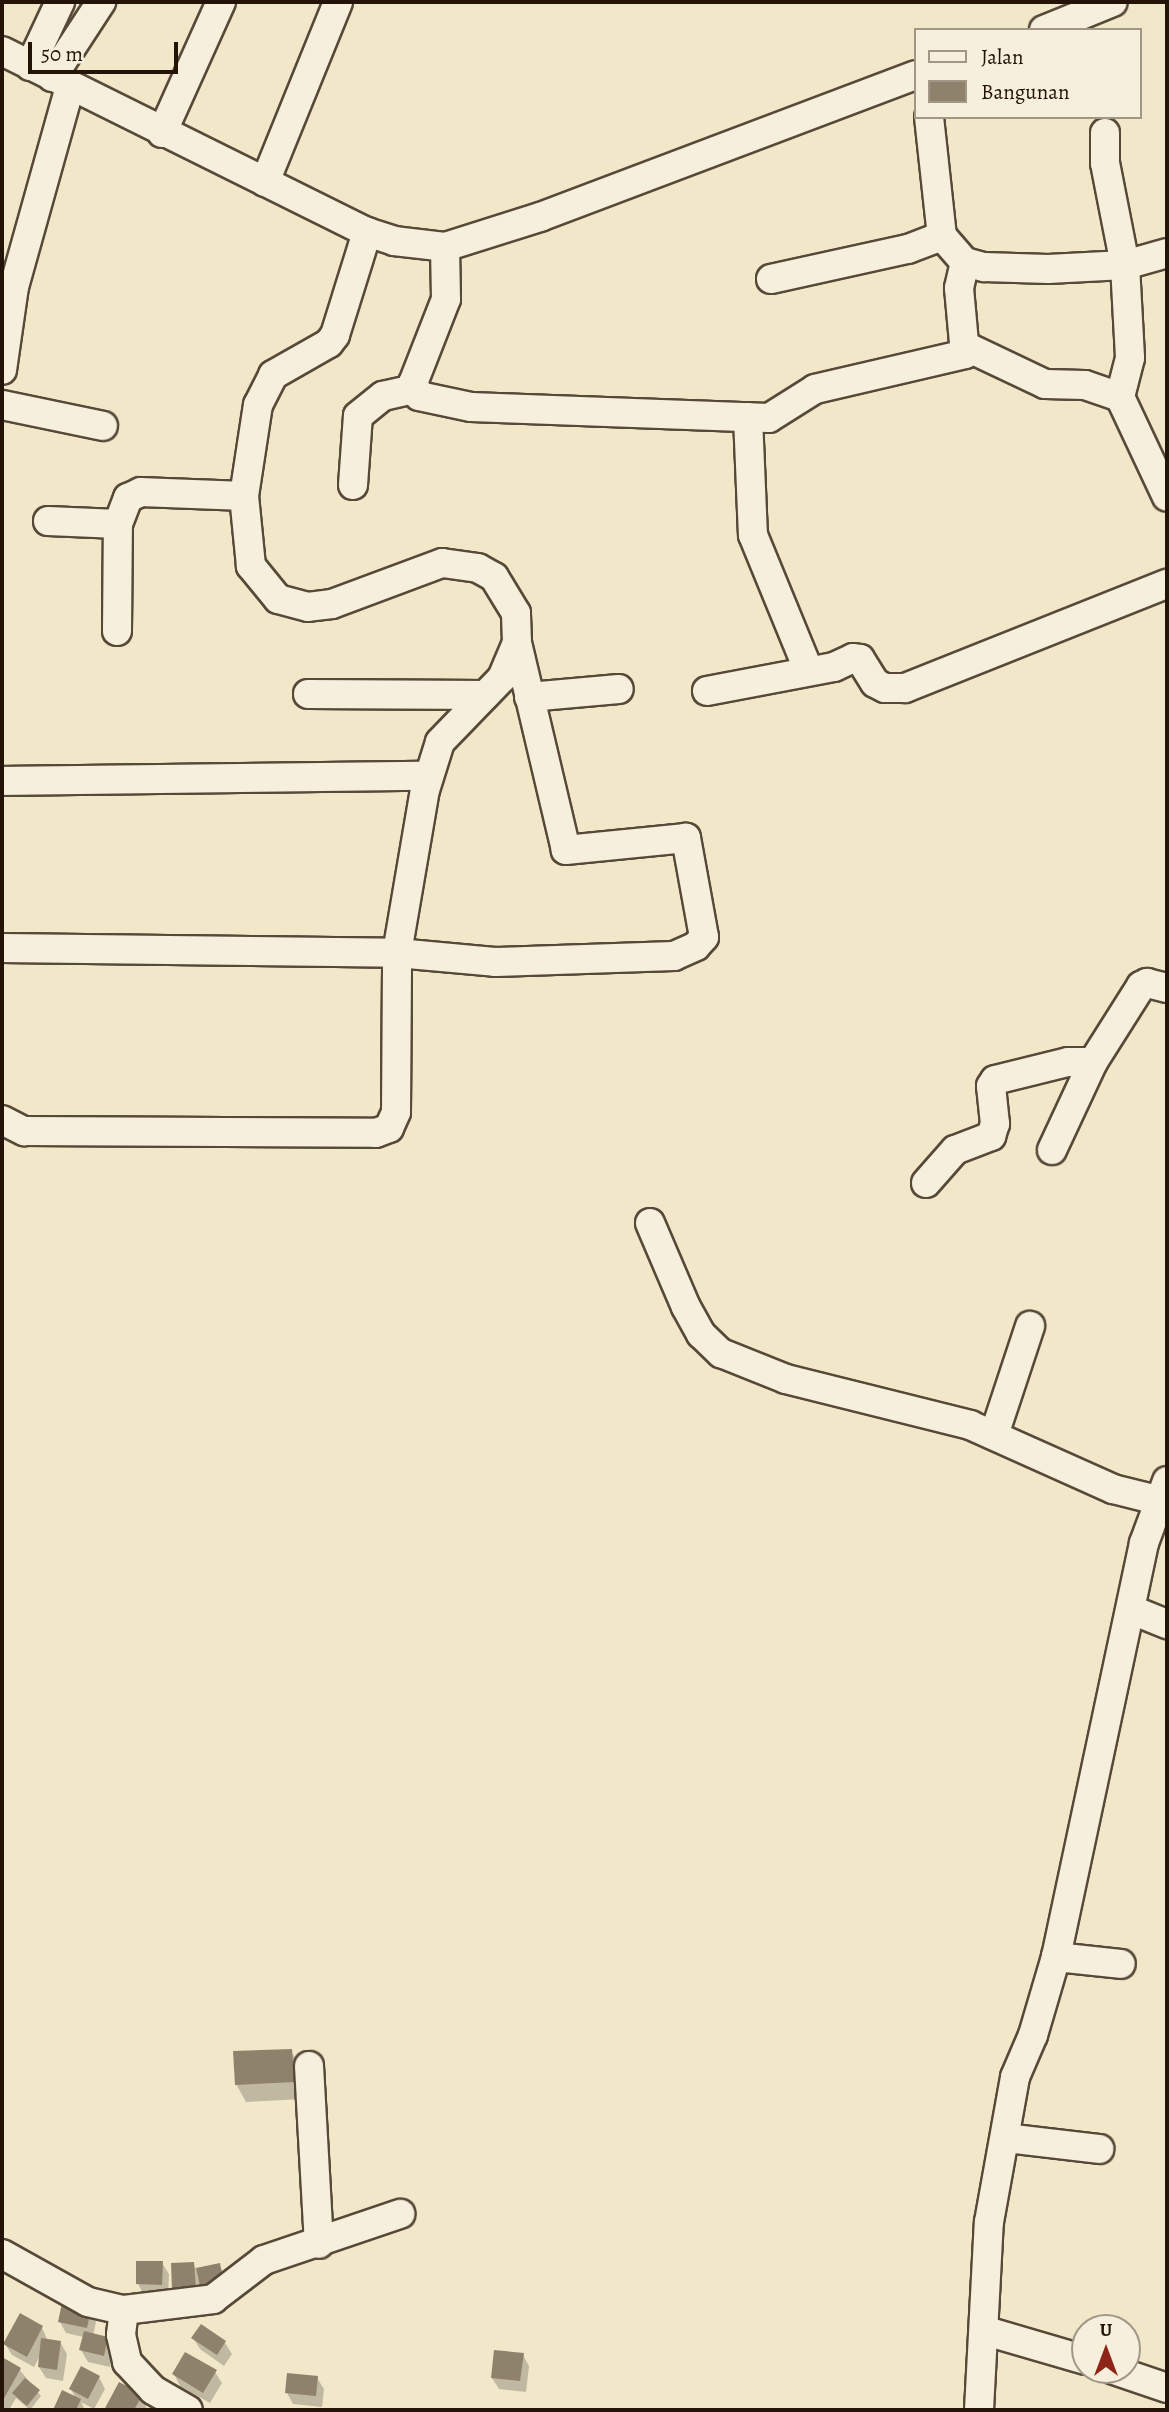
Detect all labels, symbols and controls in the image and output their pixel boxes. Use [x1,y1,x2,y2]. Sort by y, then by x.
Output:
scale bar [32,28,182,72]
legend [914,28,1141,119]
text: 50 m [41,40,83,68]
text: Jalan [981,43,1023,71]
text: Bangunan [981,78,1070,106]
north arrow [1071,2314,1141,2384]
text: U [1100,2317,1112,2343]

